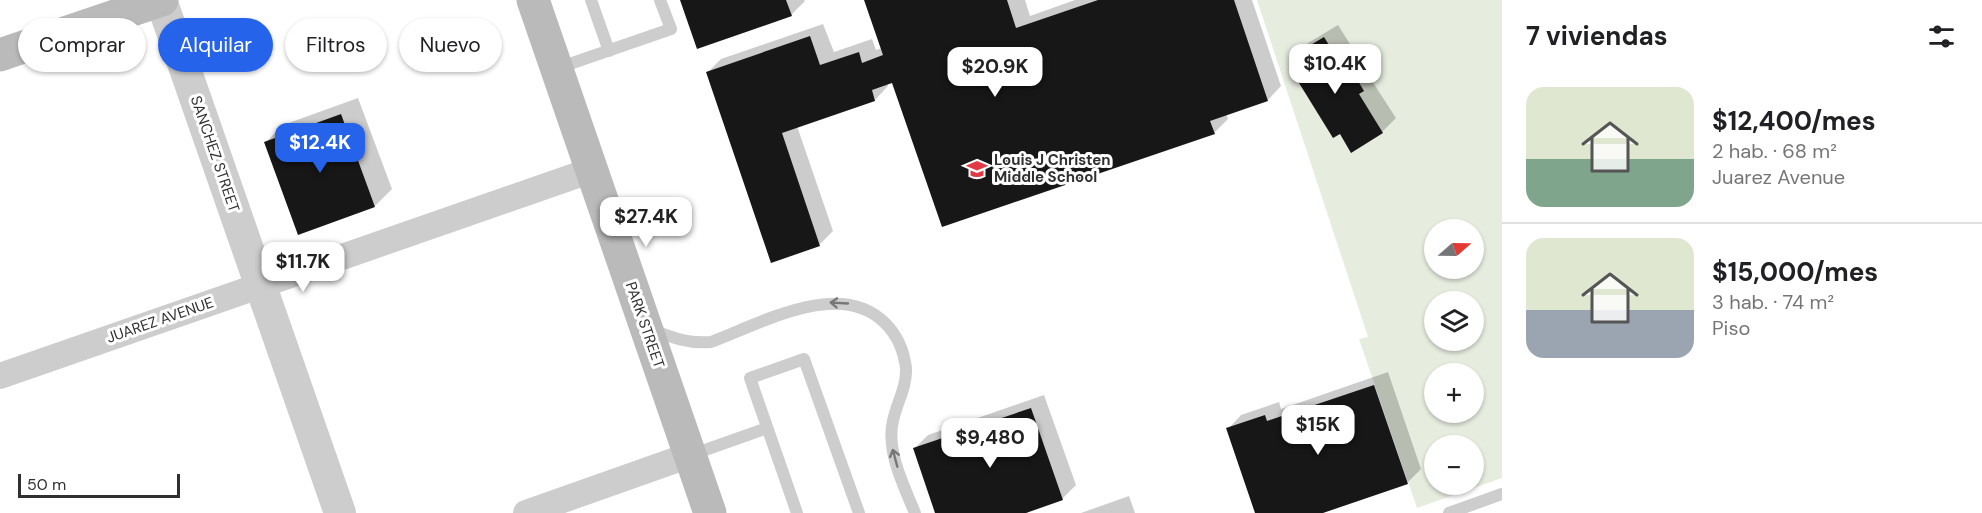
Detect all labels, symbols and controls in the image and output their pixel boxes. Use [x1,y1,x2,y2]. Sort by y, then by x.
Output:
chip: Comprar [18,18,146,72]
chip: Alquilar [158,18,273,72]
chip: Filtros [285,18,387,72]
chip: Nuevo [399,18,502,72]
text: 7 viviendas [1526,19,1668,53]
icon: filters [1925,20,1958,53]
pin: $10.4K [1286,44,1384,95]
pin: $20.9K [946,47,1044,98]
text: $10.4K [1303,50,1367,76]
text: $20.9K [961,53,1029,79]
street label: SANCHEZ STREET [186,93,244,215]
text: $12,400/mes [1712,104,1876,138]
icon: home [1574,111,1646,183]
pin: $12.4K [271,123,369,174]
text: $12.4K [289,129,351,155]
text: 2 hab. · 68 m² [1712,138,1837,164]
place label: Louis J Christen Middle School [994,150,1111,187]
school or university icon: Louis J Christen Middle School [965,157,989,181]
text: Juarez Avenue [1712,164,1845,190]
pin: $27.4K [597,197,695,248]
text: $27.4K [614,203,678,229]
north arrow [1424,219,1484,279]
map controls [1424,219,1484,495]
pin: $11.7K [254,242,352,293]
text: $11.7K [276,248,330,274]
text: $15,000/mes [1712,255,1878,289]
icon: home [1574,262,1646,334]
street label: PARK STREET [621,279,669,371]
text: 3 hab. · 74 m² [1712,289,1834,315]
button: layers [1424,291,1484,351]
street label: JUAREZ AVENUE [104,292,216,348]
one-way arrow [830,297,849,308]
text: Piso [1712,315,1750,341]
button: + [1424,363,1484,423]
pin: $15K [1282,405,1354,456]
text: $15K [1296,411,1340,437]
pin: $9,480 [941,418,1039,469]
text: $9,480 [955,424,1025,450]
button: − [1424,435,1484,495]
one-way arrow [889,449,900,468]
scale bar [18,471,180,498]
text: 50 m [27,474,66,495]

